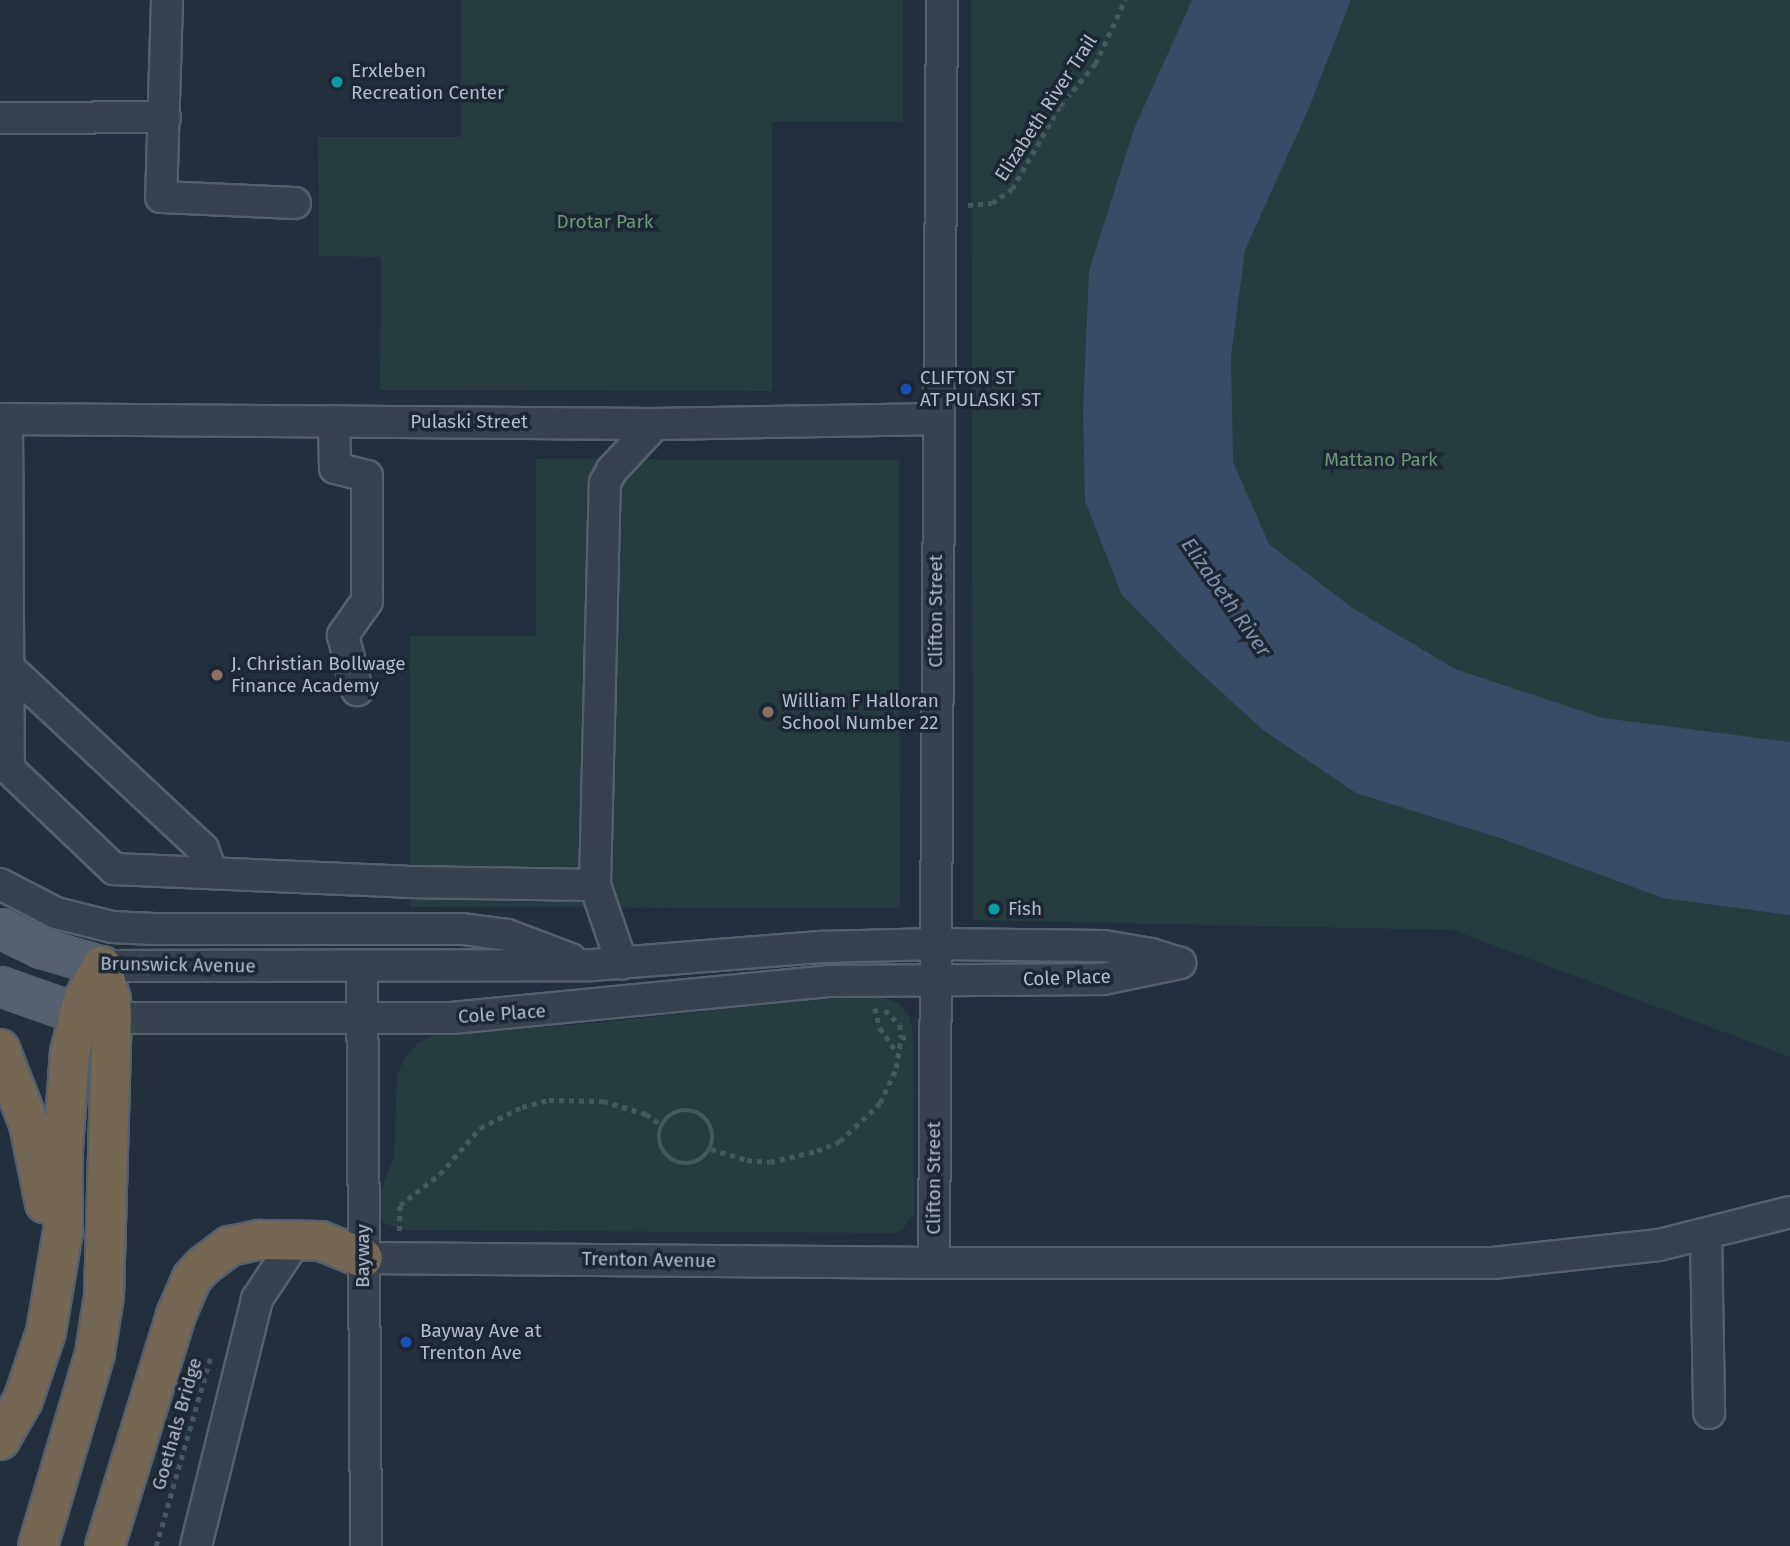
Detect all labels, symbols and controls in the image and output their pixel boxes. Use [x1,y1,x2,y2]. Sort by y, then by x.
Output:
street label: Elizabeth River Trail [990,30,1102,186]
place label: Erxleben Recreation Center [351,60,504,104]
marker: Erxleben Recreation Center [329,74,345,90]
park label: Drotar Park [557,211,653,233]
place label: CLIFTON ST AT PULASKI ST [920,367,1041,411]
marker: CLIFTON ST AT PULASKI ST [898,381,914,397]
street label: Pulaski Street [410,411,528,433]
park label: Mattano Park [1324,449,1438,471]
water label: Elizabeth River [1176,533,1276,661]
street label: Clifton Street [925,554,947,668]
place label: J. Christian Bollwage Finance Academy [231,653,406,697]
marker: J. Christian Bollwage Finance Academy [209,667,225,683]
place label: William F Halloran School Number 22 [782,690,939,734]
marker: William F Halloran School Number 22 [760,704,776,720]
place label: Fish [1008,898,1042,920]
marker: Fish [986,901,1002,917]
street label: Brunswick Avenue [100,952,256,978]
street label: Cole Place [1023,965,1111,991]
street label: Cole Place [457,1000,547,1028]
street label: Clifton Street [923,1121,945,1235]
street label: Bayway [352,1224,374,1288]
street label: Trenton Avenue [582,1247,716,1273]
place label: Bayway Ave at Trenton Ave [420,1320,542,1364]
marker: Bayway Ave at Trenton Ave [398,1334,414,1350]
street label: Goethals Bridge [147,1355,207,1493]

